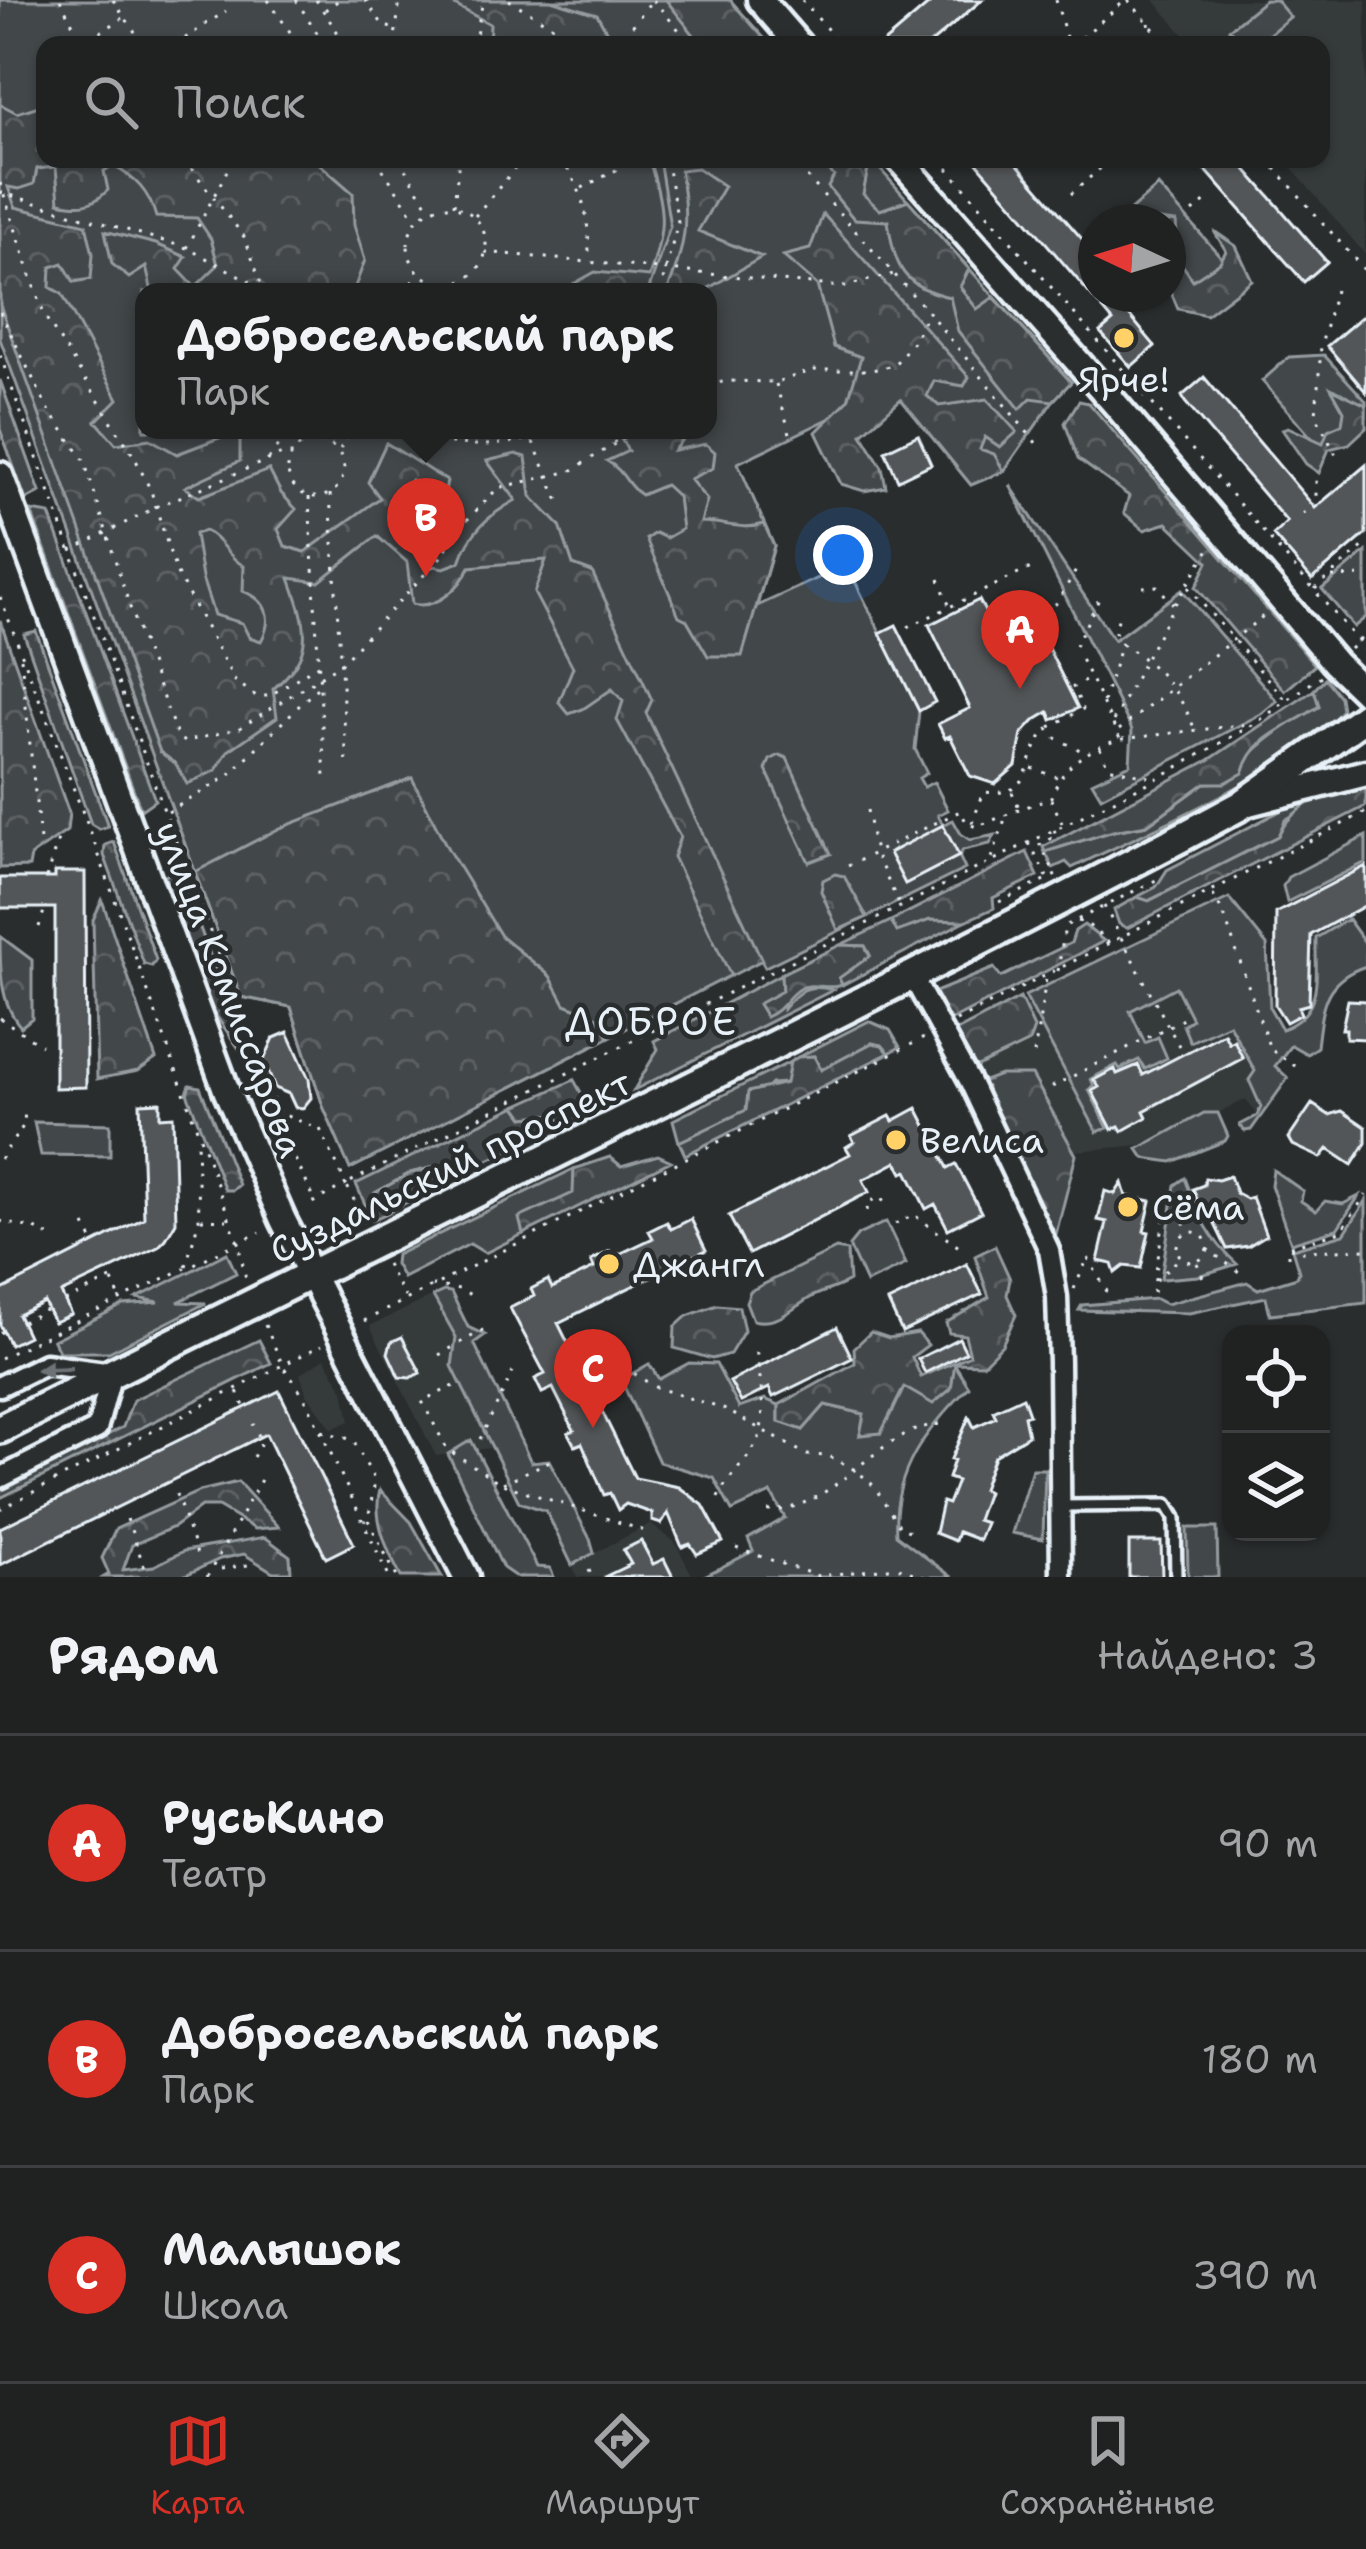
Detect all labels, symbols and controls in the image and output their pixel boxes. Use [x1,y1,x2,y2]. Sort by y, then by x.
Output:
search box [36,36,1330,168]
icon: search [78,69,144,135]
text: Поиск [174,72,305,132]
north arrow [1078,204,1186,312]
popup [135,283,717,439]
text: Добросельский парк [178,305,674,365]
marker: Ярче! [1111,325,1137,351]
place label: Ярче! [1078,355,1170,404]
text: Парк [178,365,270,417]
pin: B [387,478,465,577]
your location [813,525,873,585]
pin: A [981,590,1059,689]
street label: улица Комиссарова [143,814,316,1164]
district label: ДОБРОЕ [565,995,739,1047]
street label: Суздальский проспект [261,1057,640,1275]
place label: Велиса [920,1116,1044,1165]
marker: Велиса [883,1127,909,1153]
place label: Сёма [1152,1183,1244,1232]
marker: Сёма [1115,1194,1141,1220]
place label: Джангл [633,1240,764,1289]
marker: Джангл [596,1251,622,1277]
map controls [1222,1325,1330,1541]
button: locate [1222,1325,1330,1433]
pin: C [554,1329,632,1428]
one-way arrow [34,1359,72,1378]
button: layers [1222,1433,1330,1541]
text: Рядом [48,1621,219,1689]
text: Найдено: 3 [1097,1629,1318,1681]
text: РусьКино [162,1787,385,1847]
text: A [72,1817,102,1869]
text: 90 m [1217,1817,1318,1869]
text: Театр [162,1847,267,1899]
text: Добросельский парк [162,2003,659,2063]
text: B [75,2033,99,2085]
text: 180 m [1202,2033,1318,2085]
text: Парк [162,2063,255,2115]
text: Малышок [162,2219,401,2279]
text: C [75,2249,99,2301]
text: 390 m [1192,2249,1318,2301]
text: Школа [162,2279,288,2331]
tab: Карта [150,2408,245,2525]
tab: Маршрут [545,2408,699,2525]
tab: Сохранённые [1000,2408,1216,2525]

